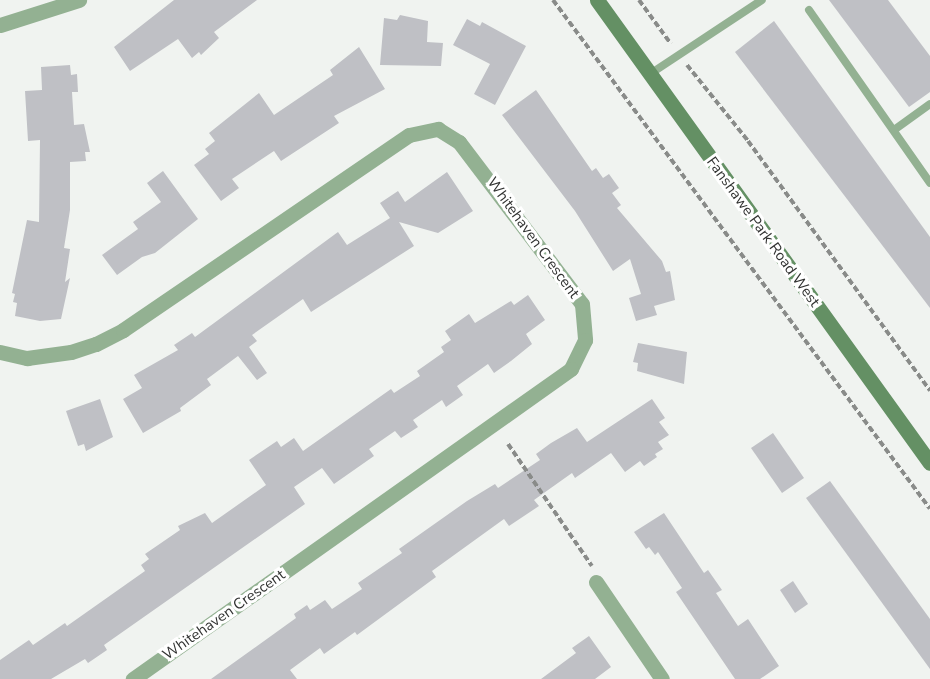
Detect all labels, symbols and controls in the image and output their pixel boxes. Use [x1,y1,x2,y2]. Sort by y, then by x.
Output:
street label: Fanshawe Park Road West [703,154,823,310]
street label: Whitehaven Crescent [483,174,583,302]
street label: Whitehaven Crescent [159,566,289,664]

